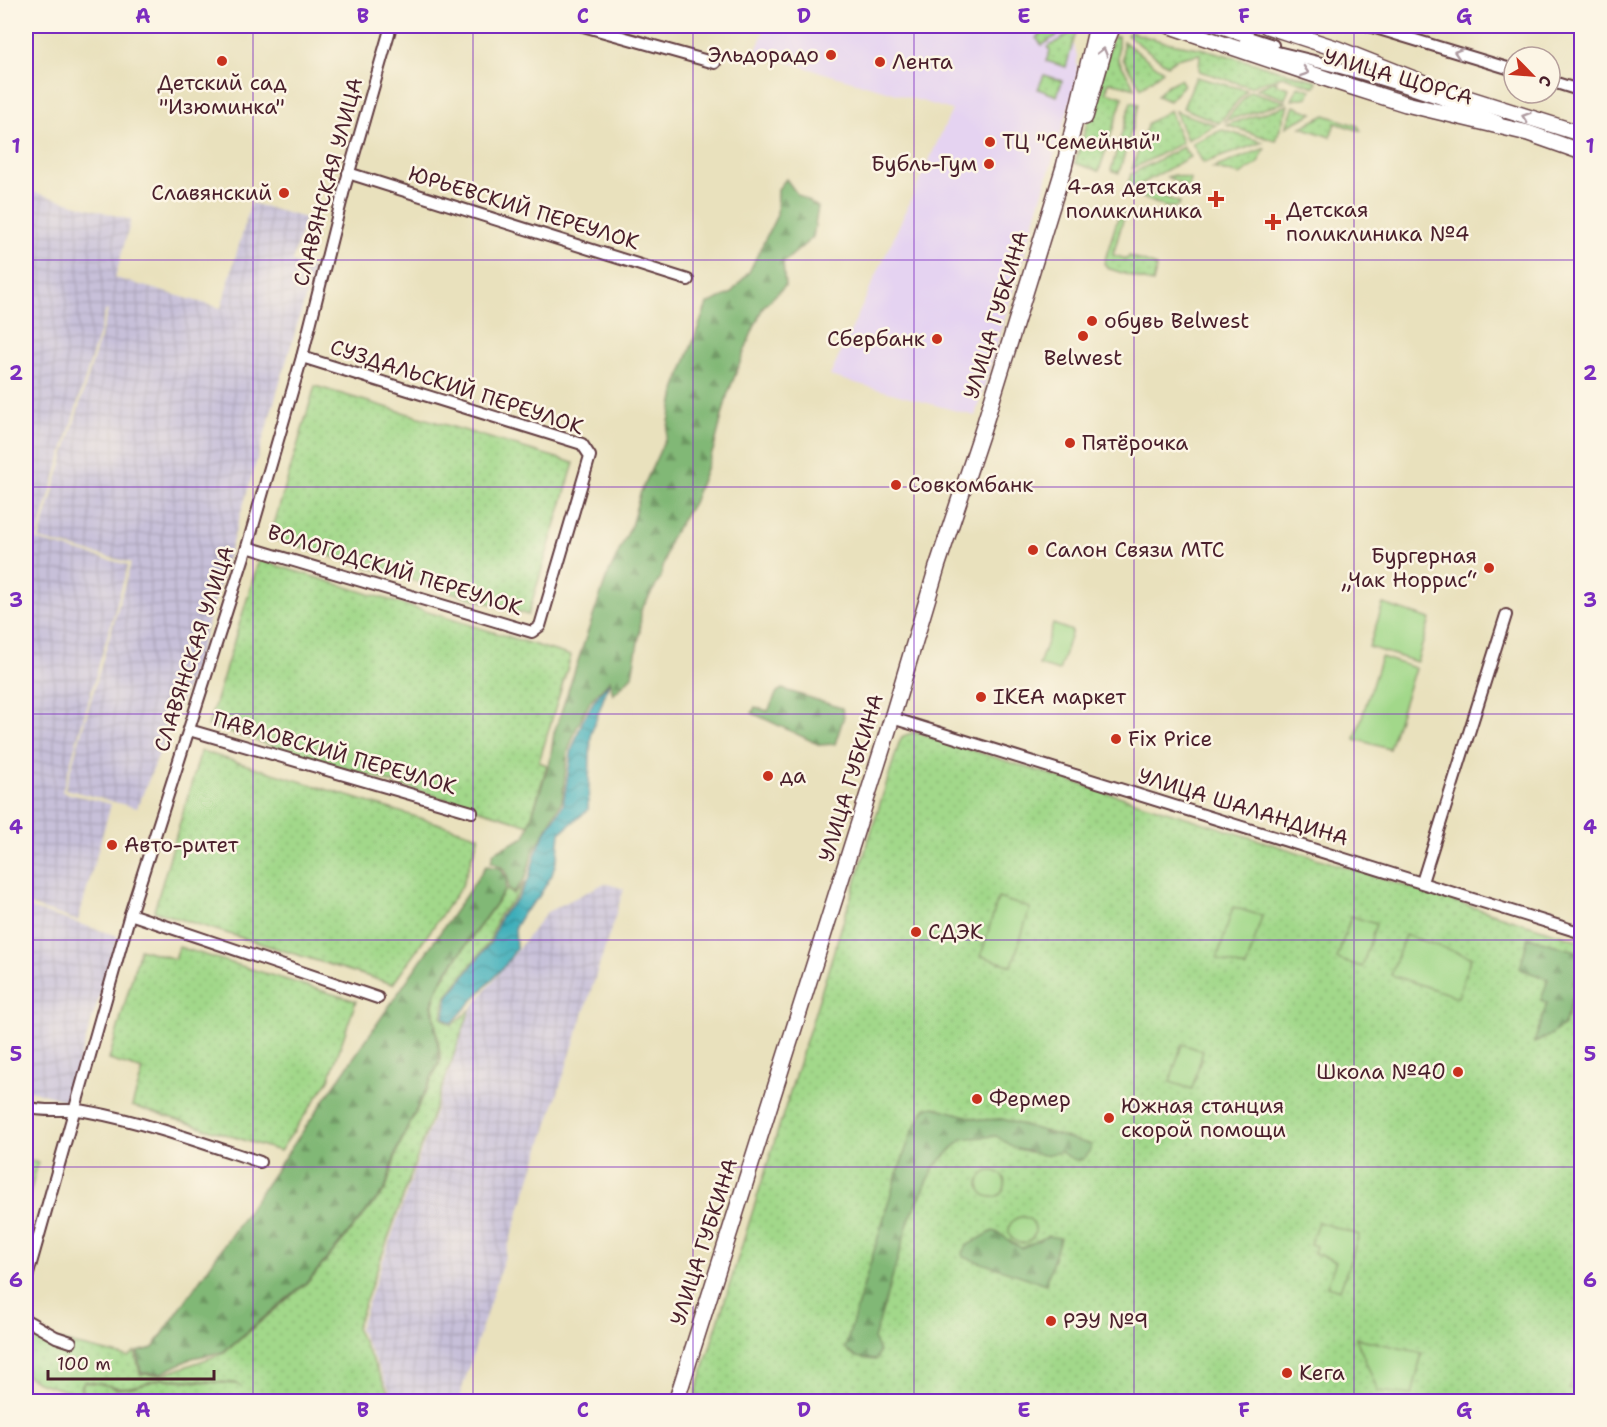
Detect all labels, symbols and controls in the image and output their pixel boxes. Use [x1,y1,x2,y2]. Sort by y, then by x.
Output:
text: A [135,3,151,29]
text: B [357,3,369,29]
text: C [577,3,589,29]
text: D [797,3,811,29]
text: E [1017,3,1031,29]
text: F [1238,3,1250,29]
text: G [1456,3,1472,29]
place label: Эльдорадо [708,41,819,69]
street label: УЛИЦА ЩОРСА [1320,42,1476,112]
north arrow [1502,45,1562,105]
marker: Эльдорадо [824,48,838,62]
place label: Лента [892,48,953,76]
one-way arrow [1096,48,1108,58]
one-way arrow [1453,48,1464,60]
marker: Детский сад "Изюминка" [215,54,229,68]
marker: Лента [873,55,887,69]
one-way arrow [1299,64,1310,77]
place label: Детский сад "Изюминка" [157,69,287,121]
text: С [1533,72,1557,90]
street label: СЛАВЯНСКАЯ УЛИЦА [287,75,369,289]
one-way arrow [1521,111,1532,124]
place label: ТЦ "Семейный" [1002,128,1160,156]
text: 1 [11,133,21,159]
text: 1 [1585,133,1595,159]
marker: ТЦ "Семейный" [983,135,997,149]
place label: Бубль-Гум [871,150,977,178]
marker: Бубль-Гум [982,157,996,171]
street label: ЮРЬЕВСКИЙ ПЕРЕУЛОК [405,160,643,257]
place label: 4-ая детская поликлиника [1066,173,1202,225]
place label: Славянский [151,179,272,207]
marker: Славянский [277,186,291,200]
marker: 4-ая детская поликлиника [1207,190,1225,208]
place label: Детская поликлиника №4 [1286,196,1470,248]
marker: Детская поликлиника №4 [1264,213,1282,231]
street label: УЛИЦА ГУБКИНА [957,228,1035,402]
place label: обувь Belwest [1104,307,1249,335]
marker: обувь Belwest [1085,314,1099,328]
place label: Сбербанк [827,325,925,353]
marker: Belwest [1076,329,1090,343]
marker: Сбербанк [930,332,944,346]
street label: СУЗДАЛЬСКИЙ ПЕРЕУЛОК [327,333,588,441]
place label: Belwest [1044,344,1122,372]
text: 2 [9,360,23,386]
text: 2 [1583,360,1597,386]
place label: Пятёрочка [1082,429,1188,457]
marker: Пятёрочка [1063,436,1077,450]
place label: Совкомбанк [908,471,1033,499]
marker: Совкомбанк [889,478,903,492]
street label: ВОЛОГОДСКИЙ ПЕРЕУЛОК [264,518,526,622]
place label: Салон Связи МТС [1045,536,1225,564]
street label: СЛАВЯНСКАЯ УЛИЦА [147,542,241,756]
place label: Бургерная „Чак Норрис“ [1341,542,1477,594]
marker: Салон Связи МТС [1026,543,1040,557]
marker: Бургерная „Чак Норрис“ [1482,561,1496,575]
text: 3 [9,587,23,613]
text: 3 [1583,587,1597,613]
place label: IKEA маркет [993,683,1126,711]
marker: IKEA маркет [974,690,988,704]
street label: УЛИЦА ГУБКИНА [812,691,890,865]
street label: ПАВЛОВСКИЙ ПЕРЕУЛОК [210,705,461,801]
place label: Fix Price [1128,725,1212,753]
marker: Fix Price [1109,732,1123,746]
place label: да [780,762,806,790]
street label: УЛИЦА ШАЛАНДИНА [1134,762,1352,852]
marker: да [761,769,775,783]
text: 4 [9,814,23,840]
text: 4 [1583,814,1597,840]
place label: Авто-ритет [124,831,239,859]
marker: Авто-ритет [105,838,119,852]
place label: СДЭК [928,918,984,946]
marker: СДЭК [909,925,923,939]
text: 5 [10,1041,22,1067]
text: 5 [1584,1041,1596,1067]
place label: Школа №40 [1316,1058,1446,1086]
marker: Школа №40 [1451,1065,1465,1079]
place label: Фермер [989,1085,1071,1113]
marker: Фермер [970,1092,984,1106]
place label: Южная станция скорой помощи [1121,1092,1286,1144]
marker: Южная станция скорой помощи [1102,1111,1116,1125]
street label: УЛИЦА ГУБКИНА [664,1155,744,1329]
text: 6 [9,1267,23,1293]
text: 6 [1583,1267,1597,1293]
place label: РЭУ №9 [1063,1307,1148,1335]
marker: РЭУ №9 [1044,1314,1058,1328]
scale bar [48,1343,214,1381]
text: 100 m [57,1352,111,1376]
place label: Кега [1299,1359,1345,1387]
marker: Кега [1280,1366,1294,1380]
text: A [135,1397,151,1423]
text: B [357,1397,369,1423]
text: C [577,1397,589,1423]
text: D [797,1397,811,1423]
text: E [1017,1397,1031,1423]
text: F [1238,1397,1250,1423]
text: G [1456,1397,1472,1423]

